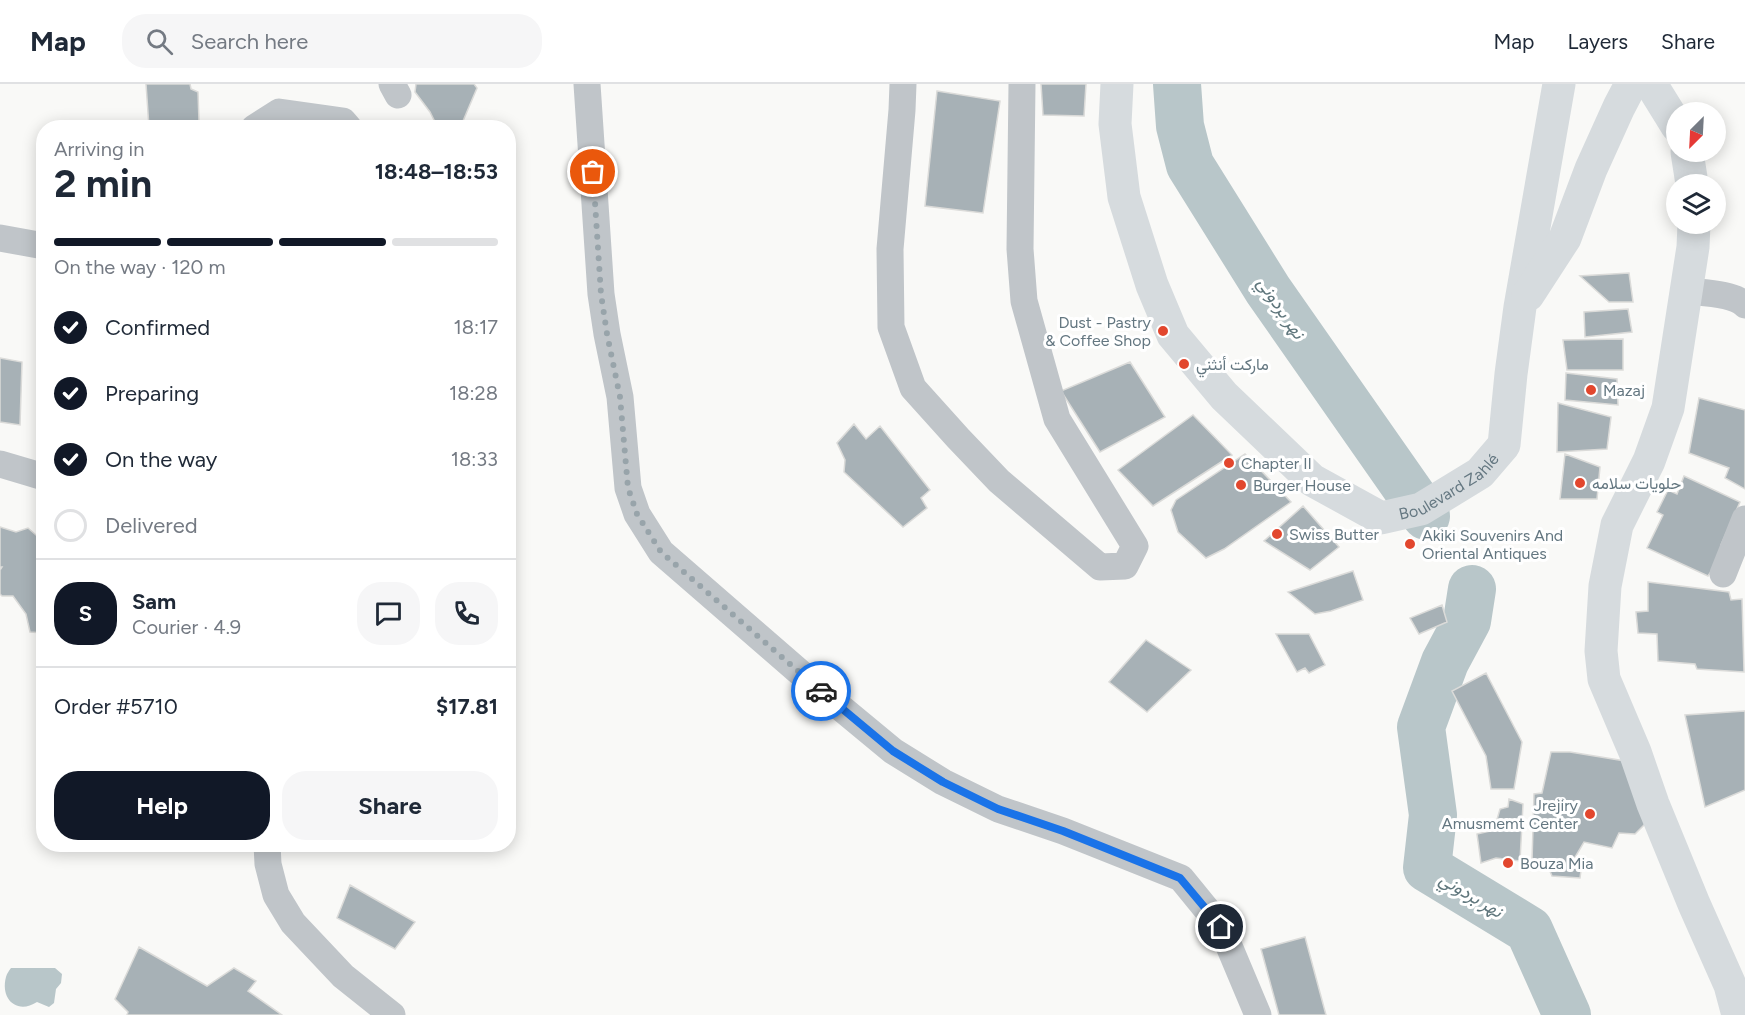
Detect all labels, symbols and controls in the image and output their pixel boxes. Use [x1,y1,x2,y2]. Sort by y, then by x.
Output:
search box [122,14,542,68]
text: Map [30,24,86,58]
icon: search [143,25,176,58]
text: Search here [191,28,308,55]
text: Map [1494,29,1534,54]
text: Layers [1567,29,1628,54]
text: Share [1661,29,1715,54]
north arrow [1666,102,1726,162]
map controls [1666,102,1726,234]
text: Arriving in [54,137,144,161]
pin [567,146,618,197]
icon: bag [576,155,609,188]
text: 18:48–18:53 [375,158,498,185]
text: 2 min [54,160,152,207]
button: layers [1666,174,1726,234]
text: On the way · 120 m [54,255,225,279]
water label: نهر بردوني [1249,273,1310,346]
icon: check [54,311,87,344]
place label: Dust - Pastry & Coffee Shop [1045,313,1152,350]
text: Confirmed [105,314,210,341]
text: 18:17 [453,315,498,339]
marker: Dust - Pastry & Coffee Shop [1156,324,1170,338]
place label: ماركت أنثني [1196,355,1269,378]
marker: ماركت أنثني [1177,357,1191,371]
icon: check [54,377,87,410]
text: Preparing [105,380,199,407]
text: 18:28 [449,381,498,405]
place label: Mazaj [1603,381,1645,400]
marker: Mazaj [1584,383,1598,397]
icon: check [54,443,87,476]
text: On the way [105,446,217,473]
text: 18:33 [451,447,498,471]
street label: Boulevard Zahlé [1397,449,1503,524]
place label: Chapter II [1241,454,1312,473]
marker: Chapter II [1222,456,1236,470]
place label: حلويات سلامه [1592,474,1681,494]
place label: Burger House [1253,476,1351,495]
marker: حلويات سلامه [1573,476,1587,490]
marker: Burger House [1234,478,1248,492]
text: Delivered [105,512,198,539]
place label: Swiss Butter [1289,525,1379,544]
place label: Akiki Souvenirs And Oriental Antiques [1422,526,1563,563]
marker: Swiss Butter [1270,527,1284,541]
marker: Akiki Souvenirs And Oriental Antiques [1403,537,1417,551]
button: chat [357,582,420,645]
button: phone [435,582,498,645]
text: Sam [132,588,176,615]
text: S [79,600,92,627]
text: Courier · 4.9 [132,615,241,639]
courier [791,661,851,721]
icon: car [805,675,838,708]
text: Order #5710 [54,693,178,720]
text: $17.81 [436,693,498,720]
button: Help [54,771,270,840]
button: Share [282,771,498,840]
place label: Jrejiry Amusmemt Center [1442,796,1579,833]
marker: Jrejiry Amusmemt Center [1583,807,1597,821]
place label: Bouza Mia [1520,854,1593,873]
marker: Bouza Mia [1501,856,1515,870]
water label: نهر بردوني [1433,868,1507,926]
pin [1195,901,1246,952]
icon: home [1204,910,1237,943]

